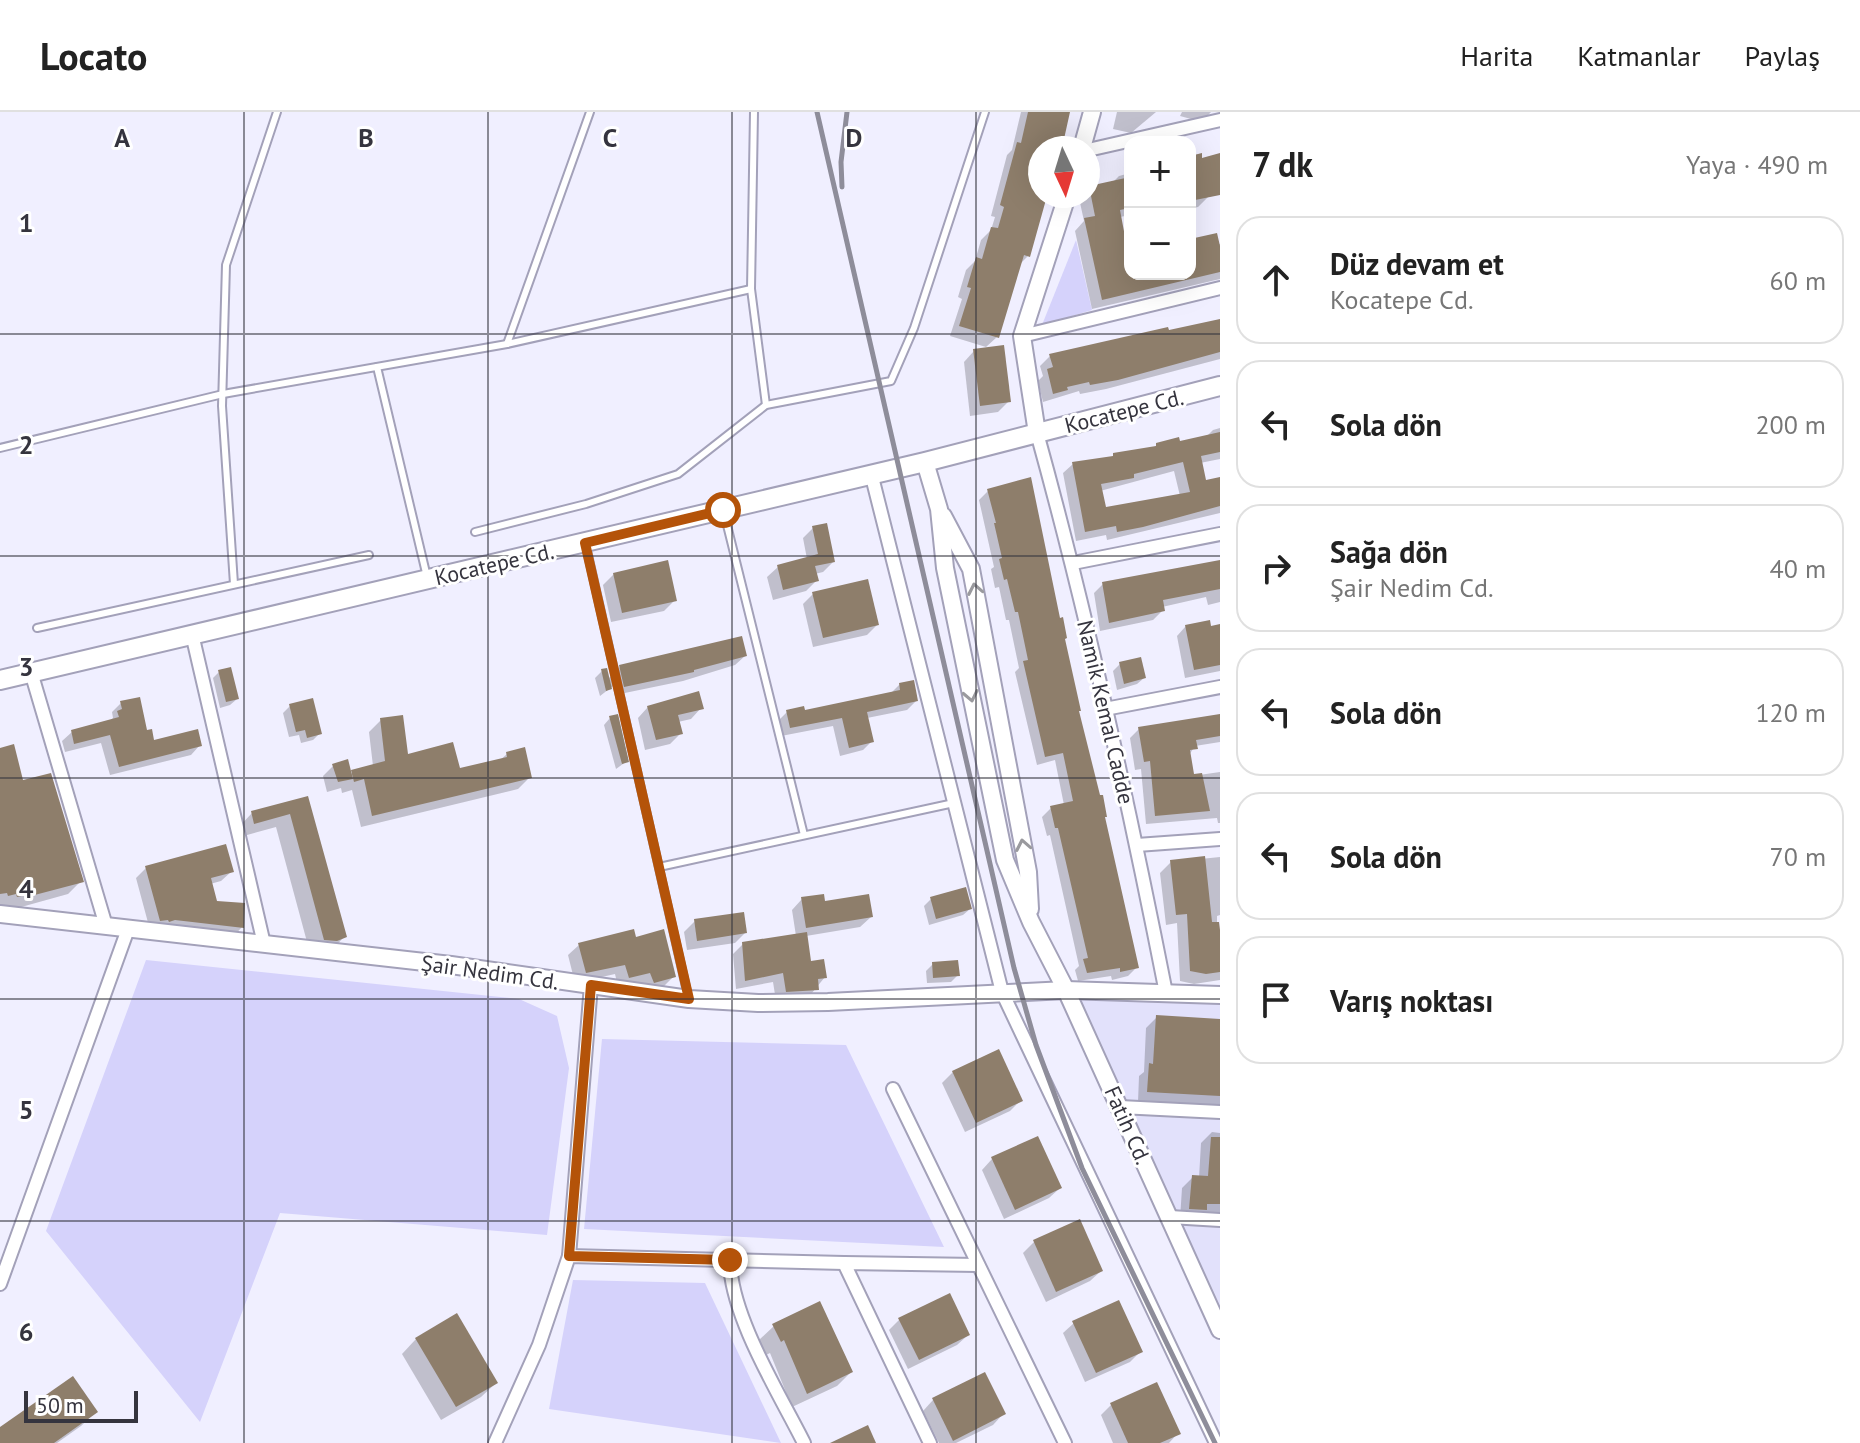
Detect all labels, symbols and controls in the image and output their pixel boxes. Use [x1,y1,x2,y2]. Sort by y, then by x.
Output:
text: Locato [40,31,147,80]
text: Harita [1460,37,1533,74]
text: Katmanlar [1577,37,1701,74]
text: Paylaş [1745,37,1820,74]
text: A [114,121,130,154]
text: B [358,121,374,154]
text: C [603,121,617,154]
text: D [846,121,862,154]
north arrow [1028,136,1100,208]
map controls [1124,136,1196,280]
button: + [1124,136,1196,208]
text: 7 dk [1252,142,1313,186]
text: Yaya · 490 m [1686,148,1828,181]
text: 1 [19,206,33,239]
button: − [1124,208,1196,280]
text: Düz devam et [1330,244,1504,283]
icon: ahead [1254,258,1298,302]
text: 60 m [1770,264,1826,297]
text: Kocatepe Cd. [1330,283,1474,316]
street label: Kocatepe Cd. [1062,383,1186,439]
icon: left [1254,402,1298,446]
text: Sola dön [1330,405,1442,444]
text: 200 m [1755,408,1826,441]
text: 2 [19,428,33,461]
route start [705,492,741,528]
text: Sağa dön [1330,532,1448,571]
street label: Kocatepe Cd. [432,537,556,591]
icon: right [1254,546,1298,590]
text: 40 m [1770,552,1826,585]
text: Şair Nedim Cd. [1330,571,1494,604]
one-way arrow [968,582,985,596]
street label: Namik Kemal Cadde [1071,617,1141,807]
text: 3 [19,650,33,683]
one-way arrow [962,689,979,702]
icon: left [1254,690,1298,734]
text: Sola dön [1330,693,1442,732]
text: 120 m [1755,696,1826,729]
icon: left [1254,834,1298,878]
text: Sola dön [1330,837,1442,876]
one-way arrow [1015,838,1032,852]
text: 70 m [1770,840,1826,873]
text: 4 [19,872,34,905]
street label: Şair Nedim Cd. [420,949,560,995]
icon: arrive [1254,978,1298,1022]
text: Varış noktası [1330,981,1493,1020]
street label: Fatih Cd. [1098,1082,1158,1168]
text: 5 [19,1093,33,1126]
route end [712,1242,748,1278]
text: 6 [19,1315,33,1348]
scale bar [24,1387,138,1423]
text: 50 m [36,1391,84,1419]

